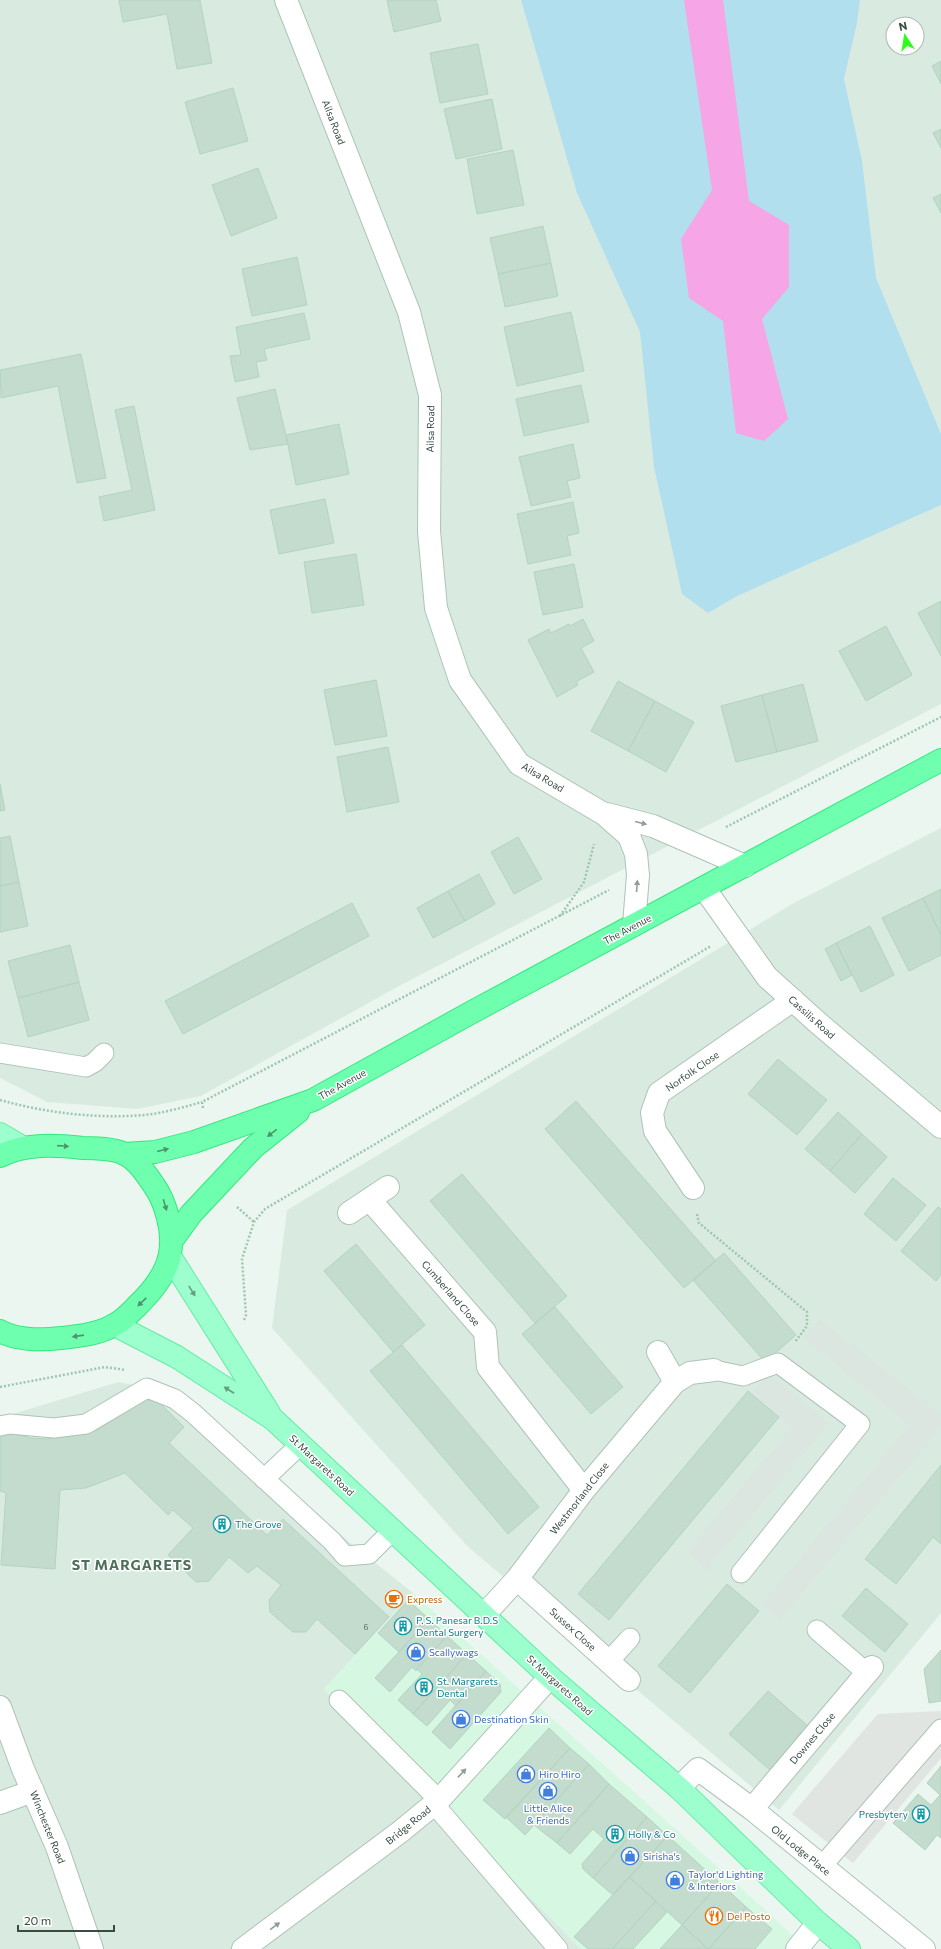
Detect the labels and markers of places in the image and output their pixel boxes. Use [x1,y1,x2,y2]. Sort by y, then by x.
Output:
building icon: The Grove [212,1514,232,1534]
place label: The Grove [235,1518,282,1530]
cafe icon: Express [384,1589,404,1609]
place label: Express [407,1593,443,1605]
place label: P. S. Panesar B.D.S Dental Surgery [416,1614,498,1638]
building icon: P. S. Panesar B.D.S Dental Surgery [393,1616,413,1636]
shop icon: Scallywags [406,1642,426,1662]
place label: Scallywags [429,1646,479,1658]
place label: St. Margarets Dental [437,1675,499,1699]
building icon: St. Margarets Dental [414,1677,434,1697]
shop icon: Destination Skin [451,1709,471,1729]
place label: Destination Skin [474,1713,549,1725]
shop icon: Hiro Hiro [516,1764,536,1784]
place label: Hiro Hiro [539,1768,581,1780]
shop icon: Little Alice & Friends [538,1781,558,1801]
place label: Little Alice & Friends [524,1802,572,1826]
building icon: Presbytery [911,1804,931,1824]
place label: Presbytery [859,1808,908,1820]
building icon: Holly & Co [605,1824,625,1844]
place label: Holly & Co [628,1828,676,1840]
shop icon: Sirisha's [620,1846,640,1866]
place label: Sirisha's [643,1850,681,1862]
place label: Taylor'd Lighting & Interiors [688,1868,764,1892]
shop icon: Taylor'd Lighting & Interiors [665,1870,685,1890]
restaurant icon: Del Posto [704,1906,724,1926]
place label: Del Posto [727,1910,771,1922]

